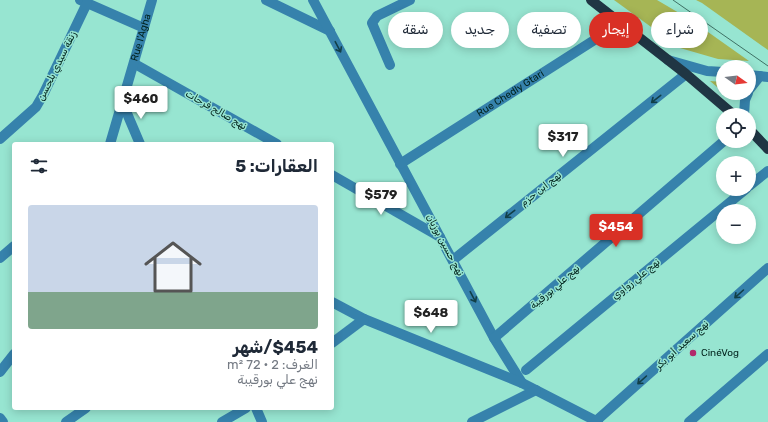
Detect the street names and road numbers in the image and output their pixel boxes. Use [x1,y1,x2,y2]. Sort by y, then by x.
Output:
street label: Rue l'Agha [128,12,154,63]
street label: زنقة سيدي بلحسن [35,29,80,103]
street label: Rue Chedly Gtari [474,68,546,119]
street label: نهج صالح فرحات [183,88,249,133]
street label: نهج ابن حزم [518,169,565,210]
street label: نهج حسين بوزيان [423,212,466,279]
street label: نهج علي زواوي [609,256,664,304]
street label: نهج علي بورقيبة [528,262,584,313]
street label: نهج سعيد أبو بكر [652,318,712,374]

